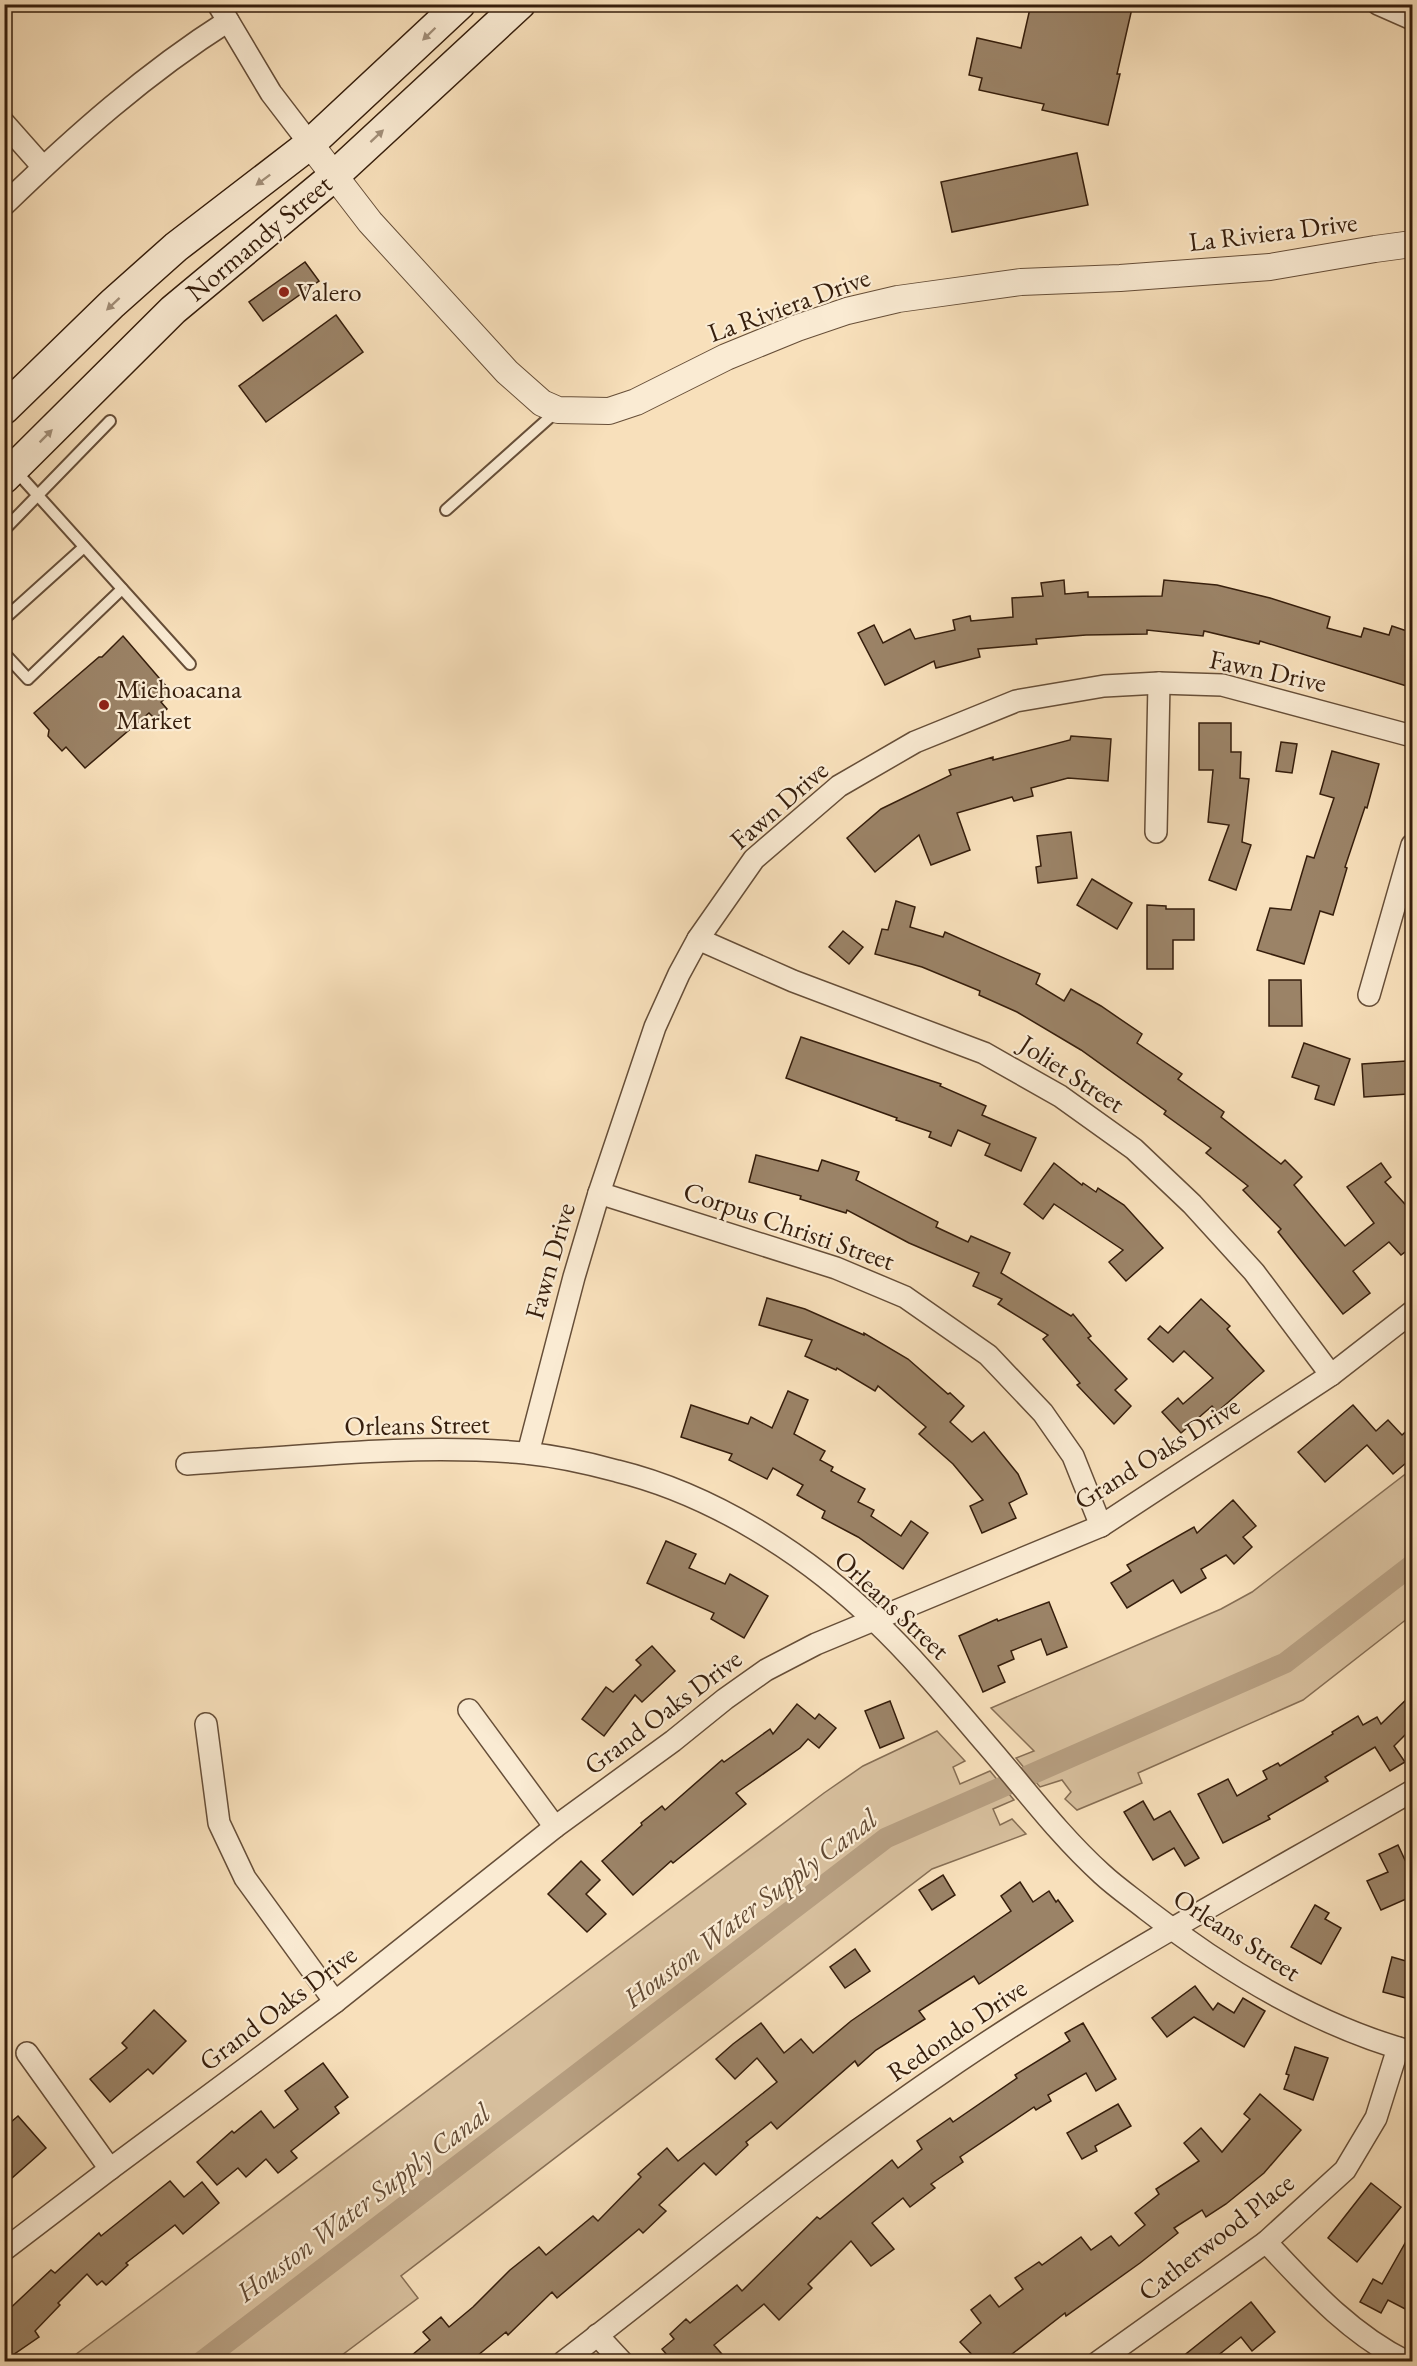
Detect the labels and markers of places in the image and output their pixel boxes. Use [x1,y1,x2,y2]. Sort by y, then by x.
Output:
place label: Valero [296,274,362,309]
marker: Valero [277,285,291,299]
place label: Michoacana Market [116,671,242,737]
marker: Michoacana Market [97,698,111,712]

